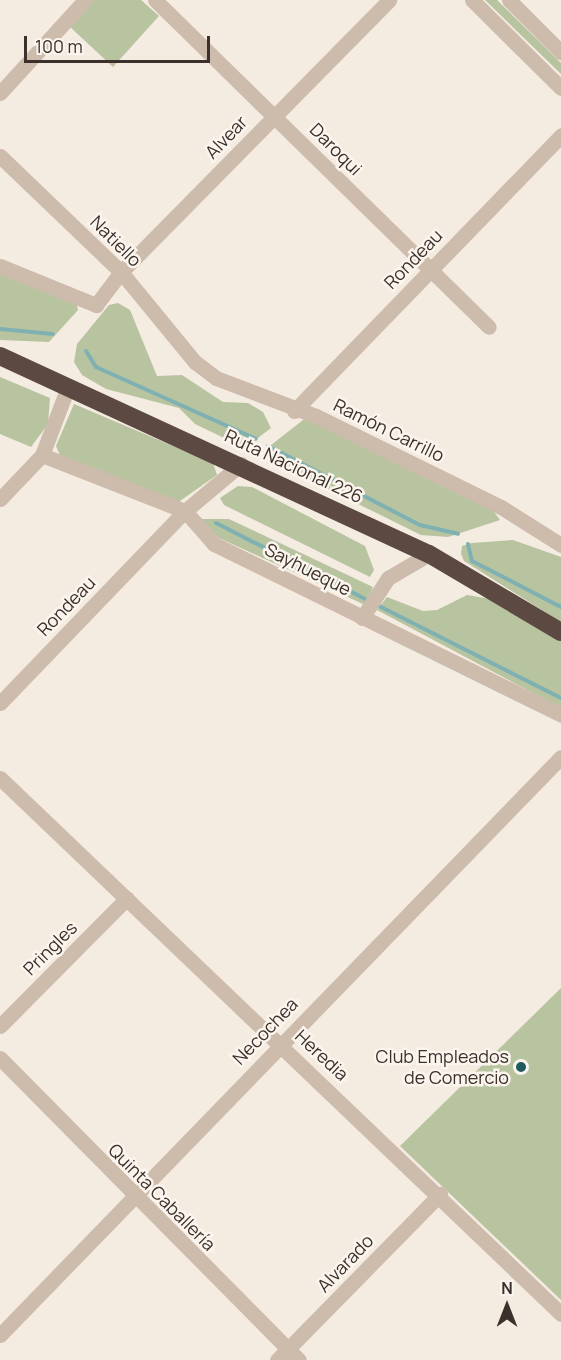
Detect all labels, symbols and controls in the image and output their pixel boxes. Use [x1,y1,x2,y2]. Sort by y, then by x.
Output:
scale bar [27,24,213,62]
text: 100 m [35,34,83,58]
street label: Alvear [200,111,252,163]
street label: Daroqui [306,119,366,179]
street label: Natiello [86,211,146,271]
street label: Rondeau [379,225,447,293]
street label: Ramón Carrillo [330,394,448,466]
street label: Ruta Nacional 226 [222,425,366,507]
street label: Sayhueque [261,538,355,600]
street label: Rondeau [32,572,100,640]
street label: Pringles [19,917,81,979]
street label: Necochea [228,993,302,1069]
street label: Heredia [291,1025,353,1085]
place label: Club Empleados de Comercio [376,1046,509,1088]
marker: Club Empleados de Comercio [514,1060,528,1074]
street label: Quinta Caballería [104,1139,220,1255]
street label: Alvarado [312,1230,378,1296]
north arrow [477,1276,537,1336]
text: N [501,1277,513,1299]

